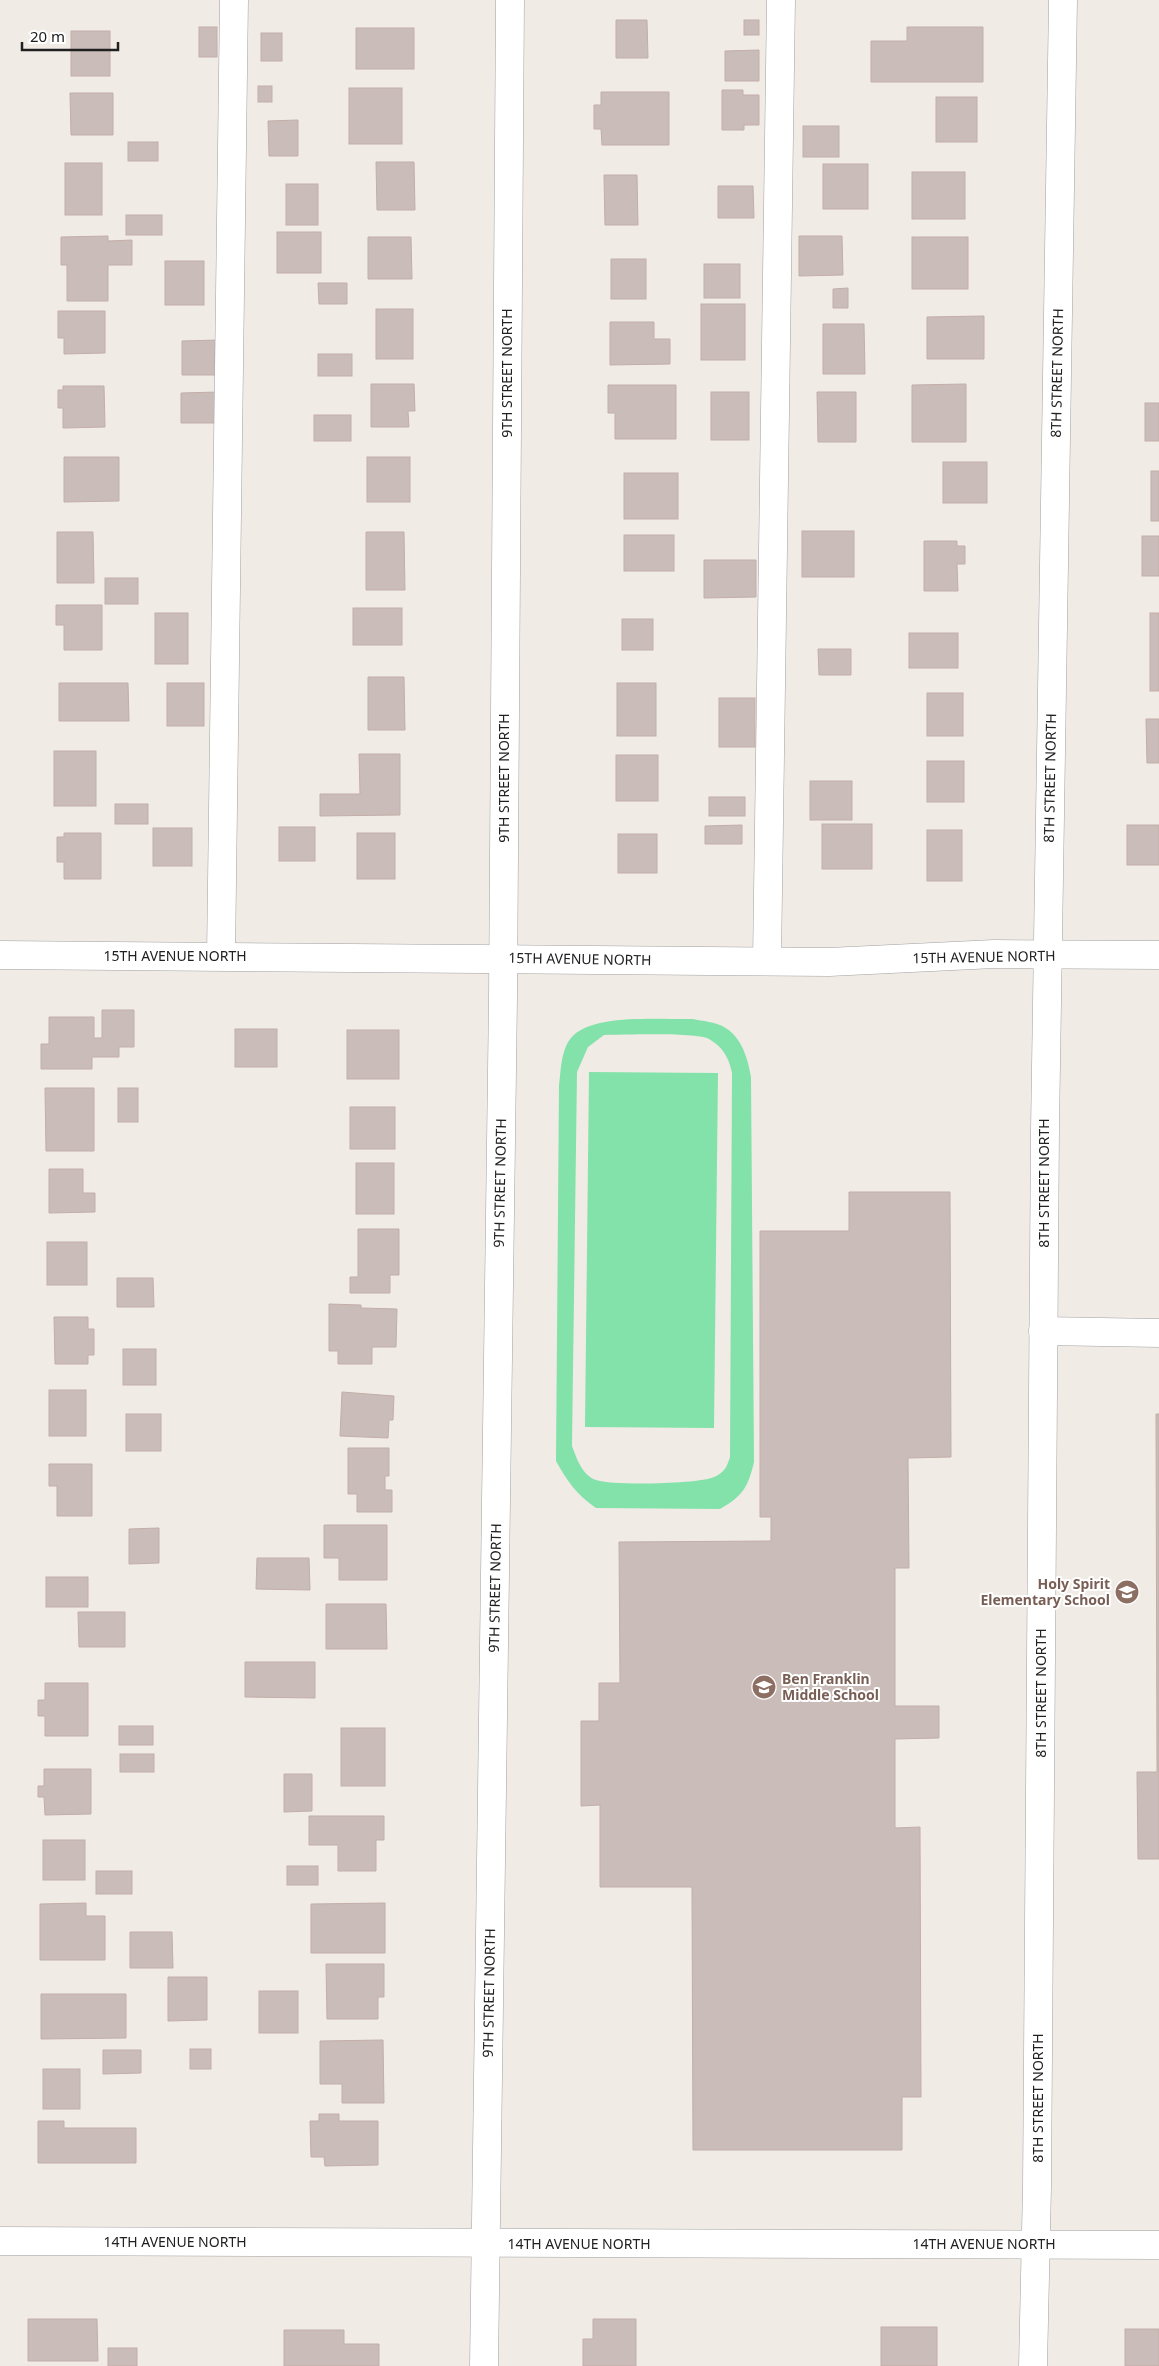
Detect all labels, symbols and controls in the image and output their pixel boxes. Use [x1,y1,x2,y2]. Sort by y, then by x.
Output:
scale bar [22,20,119,52]
text: 20 m [30,26,65,46]
street label: 9TH STREET NORTH [497,308,516,438]
street label: 8TH STREET NORTH [1046,308,1067,438]
street label: 9TH STREET NORTH [494,713,513,843]
street label: 8TH STREET NORTH [1039,713,1060,843]
street label: 15TH AVENUE NORTH [103,946,247,965]
street label: 15TH AVENUE NORTH [912,946,1056,967]
street label: 15TH AVENUE NORTH [508,948,652,969]
street label: 9TH STREET NORTH [489,1118,510,1248]
street label: 8TH STREET NORTH [1034,1118,1053,1248]
street label: 9TH STREET NORTH [484,1523,505,1653]
place label: Holy Spirit Elementary School [980,1574,1110,1609]
school or university icon: Holy Spirit Elementary School [1114,1579,1140,1605]
street label: 8TH STREET NORTH [1031,1628,1050,1758]
place label: Ben Franklin Middle School [782,1669,879,1704]
school or university icon: Ben Franklin Middle School [751,1674,777,1700]
street label: 9TH STREET NORTH [478,1928,499,2058]
street label: 8TH STREET NORTH [1028,2033,1047,2163]
street label: 14TH AVENUE NORTH [103,2232,247,2251]
street label: 14TH AVENUE NORTH [507,2234,651,2253]
street label: 14TH AVENUE NORTH [912,2234,1056,2253]

